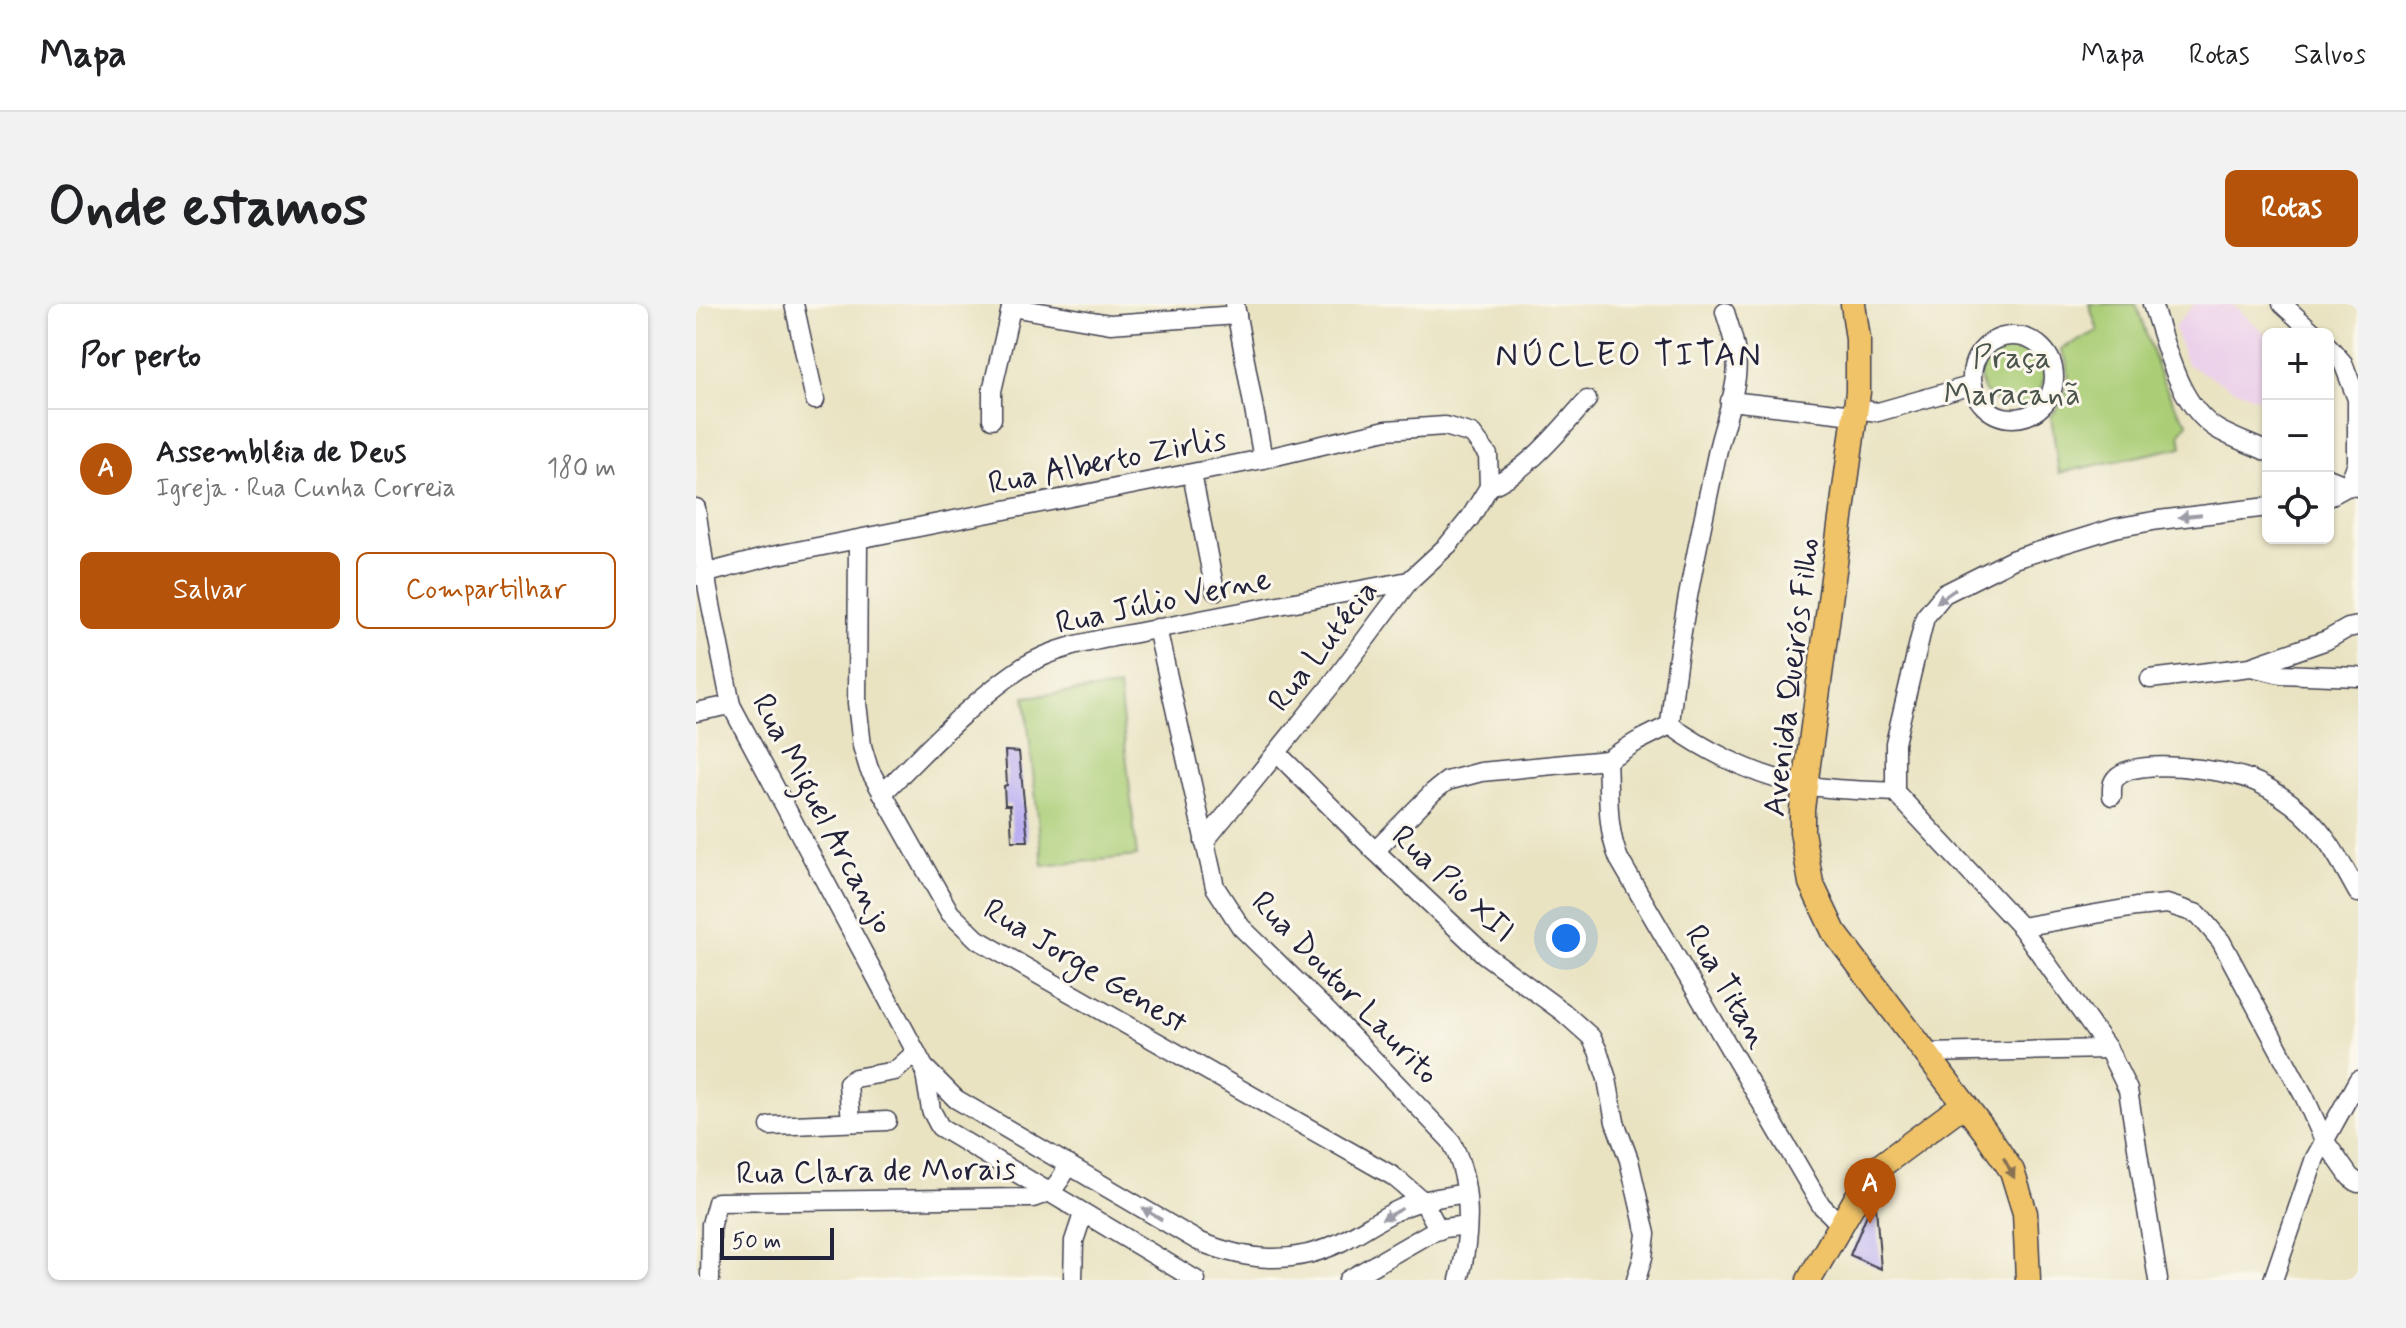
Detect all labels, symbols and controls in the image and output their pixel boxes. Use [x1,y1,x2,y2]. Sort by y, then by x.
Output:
text: Mapa [40,31,127,80]
text: Mapa [2081,37,2145,74]
text: Rotas [2189,37,2250,74]
text: Salvos [2294,37,2366,74]
button: Rotas [2225,170,2358,247]
text: Onde estamos [48,172,368,245]
map controls [2262,328,2334,544]
button: + [2262,328,2334,400]
district label: NÚCLEO TITAN [1495,333,1763,378]
text: Por perto [80,334,201,379]
park label: Praça Maracanã [1944,337,2080,416]
button: − [2262,400,2334,472]
street label: Rua Alberto Zirlis [985,418,1230,506]
text: Assembléia de Deus [156,433,406,472]
text: A [97,452,115,486]
text: 180 m [547,452,616,486]
text: Igreja · Rua Cunha Correia [156,472,456,506]
button: locate [2262,472,2334,544]
one-way arrow [2178,510,2203,523]
street label: Avenida Queirós Filho [1754,536,1830,819]
button: Salvar [80,552,340,629]
button: Compartilhar [356,552,616,629]
street label: Rua Júlio Verne [1052,559,1275,645]
street label: Rua Lutécia [1259,572,1388,721]
one-way arrow [1935,588,1956,603]
street label: Rua Miguel Arcanjo [739,687,903,943]
street label: Rua Pio XII [1382,816,1523,953]
street label: Rua Doutor Laurito [1241,882,1448,1094]
street label: Rua Jorge Genest [974,889,1195,1046]
your location [1546,918,1586,958]
street label: Rua Titan [1674,918,1778,1056]
street label: Rua Clara de Morais [736,1149,1016,1195]
one-way arrow [2002,1156,2015,1179]
pin: A [1844,1158,1896,1224]
one-way arrow [1141,1207,1163,1221]
one-way arrow [1380,1207,1403,1220]
scale bar [720,1224,834,1260]
text: 50 m [732,1228,781,1256]

